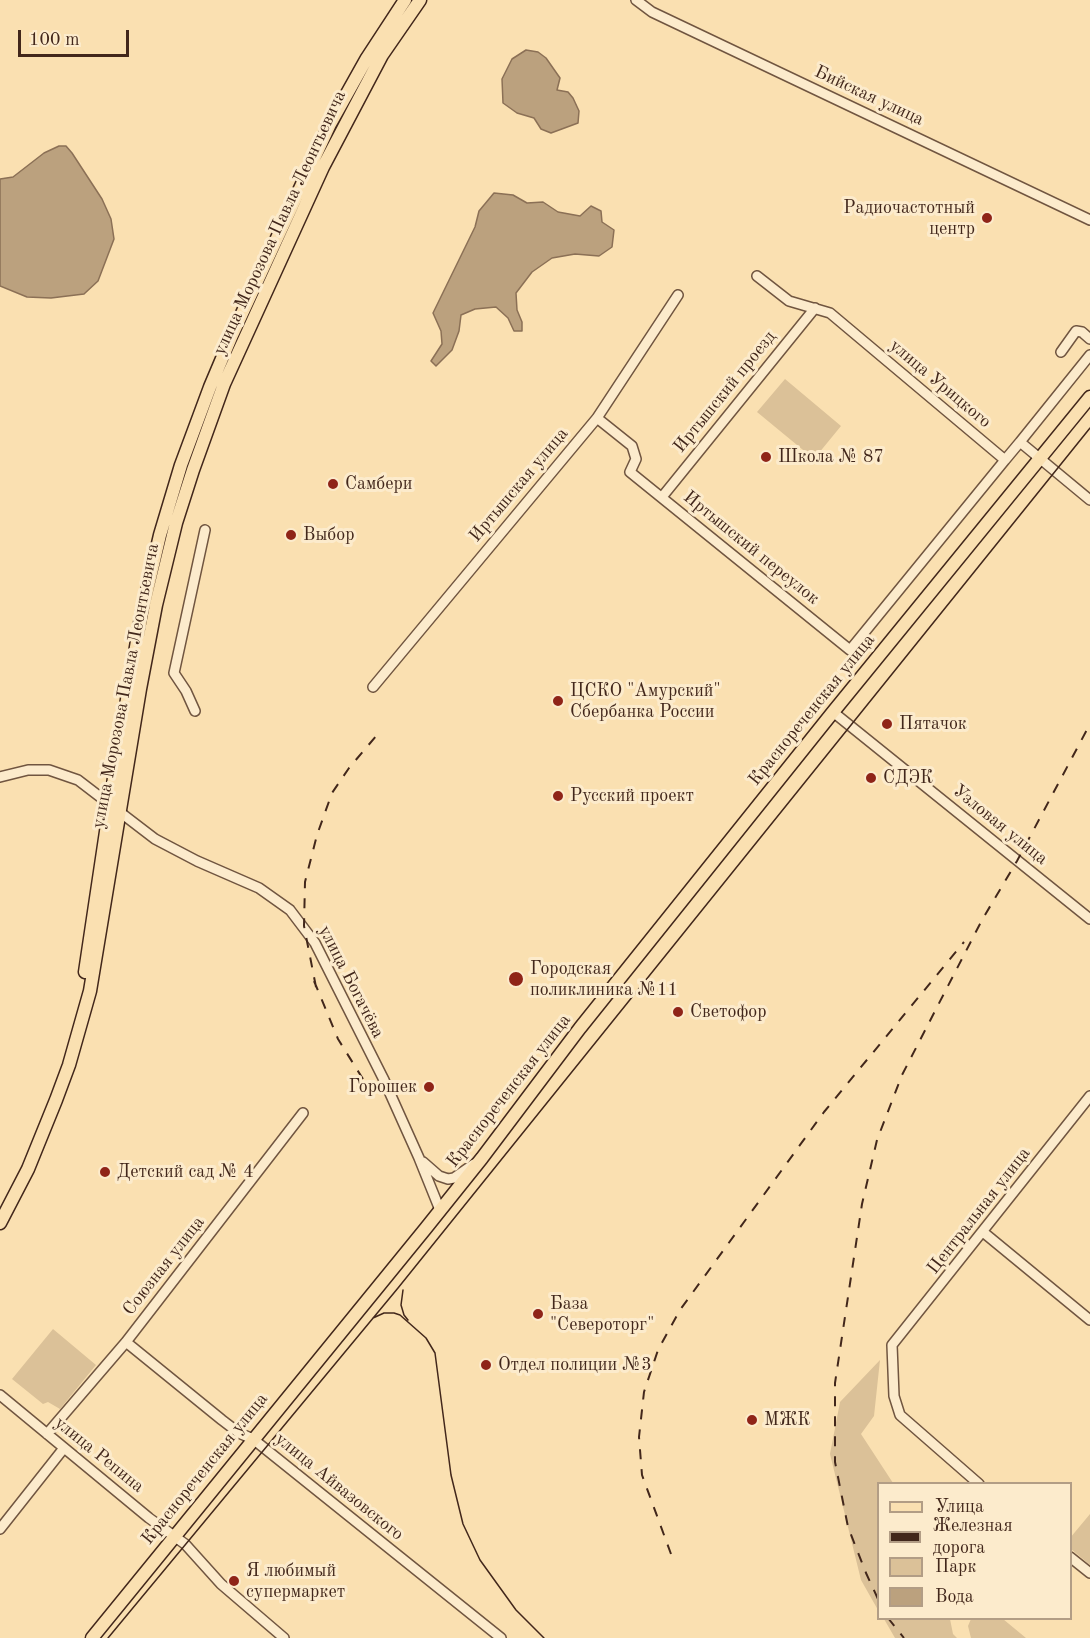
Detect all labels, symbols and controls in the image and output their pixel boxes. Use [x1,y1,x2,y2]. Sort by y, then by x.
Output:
scale bar [21,18,132,56]
text: 100 m [29,31,80,49]
street label: Бийская улица [811,61,927,131]
street label: улица Морозова Павла Леонтьевича [209,87,351,359]
place label: Радиочастотный центр [843,197,975,240]
marker: Радиочастотный центр [980,211,994,225]
street label: Иртышский проезд [669,327,781,457]
street label: улица Урицкого [885,335,995,433]
street label: Иртышская улица [465,423,573,547]
place label: Школа № 87 [778,446,884,468]
marker: Школа № 87 [759,450,773,464]
place label: Самбери [345,473,413,495]
marker: Самбери [326,477,340,491]
street label: Иртышский переулок [679,486,823,610]
place label: Выбор [303,524,354,546]
marker: Выбор [284,528,298,542]
street label: улица Морозова Павла Леонтьевича [88,542,164,830]
street label: Краснореченская улица [744,630,880,790]
place label: ЦСКО "Амурский" Сбербанка России [570,680,721,722]
marker: ЦСКО "Амурский" Сбербанка России [551,694,565,708]
place label: Пятачок [899,713,967,735]
marker: Пятачок [880,717,894,731]
place label: СДЭК [883,767,933,789]
marker: СДЭК [864,771,878,785]
street label: Узловая улица [948,780,1052,870]
place label: Русский проект [570,785,694,807]
marker: Русский проект [551,789,565,803]
street label: улица Богачёва [313,922,389,1042]
place label: Городская поликлиника №11 [530,958,678,1000]
marker: Городская поликлиника №11 [507,970,525,988]
place label: Светофор [690,1001,767,1023]
marker: Светофор [671,1005,685,1019]
street label: Краснореченская улица [442,1010,576,1172]
place label: Горошек [348,1076,417,1098]
marker: Горошек [422,1080,436,1094]
street label: Центральная улица [923,1143,1035,1279]
place label: Детский сад № 4 [117,1161,254,1183]
marker: Детский сад № 4 [98,1165,112,1179]
street label: Союзная улица [119,1212,209,1320]
place label: База "Североторг" [550,1293,654,1336]
marker: База "Североторг" [531,1307,545,1321]
place label: Отдел полиции №3 [498,1354,652,1376]
marker: Отдел полиции №3 [479,1358,493,1372]
street label: Краснореченская улица [137,1389,273,1549]
place label: МЖК [764,1409,810,1431]
street label: улица Репина [50,1412,148,1498]
marker: МЖК [745,1413,759,1427]
street label: улица Айвазовского [270,1429,408,1545]
legend [877,1482,1072,1620]
text: Улица [935,1498,984,1516]
text: Железная дорога [933,1517,1013,1557]
text: Парк [935,1558,976,1576]
place label: Я любимый супермаркет [246,1560,345,1602]
marker: Я любимый супермаркет [227,1574,241,1588]
text: Вода [935,1588,974,1606]

